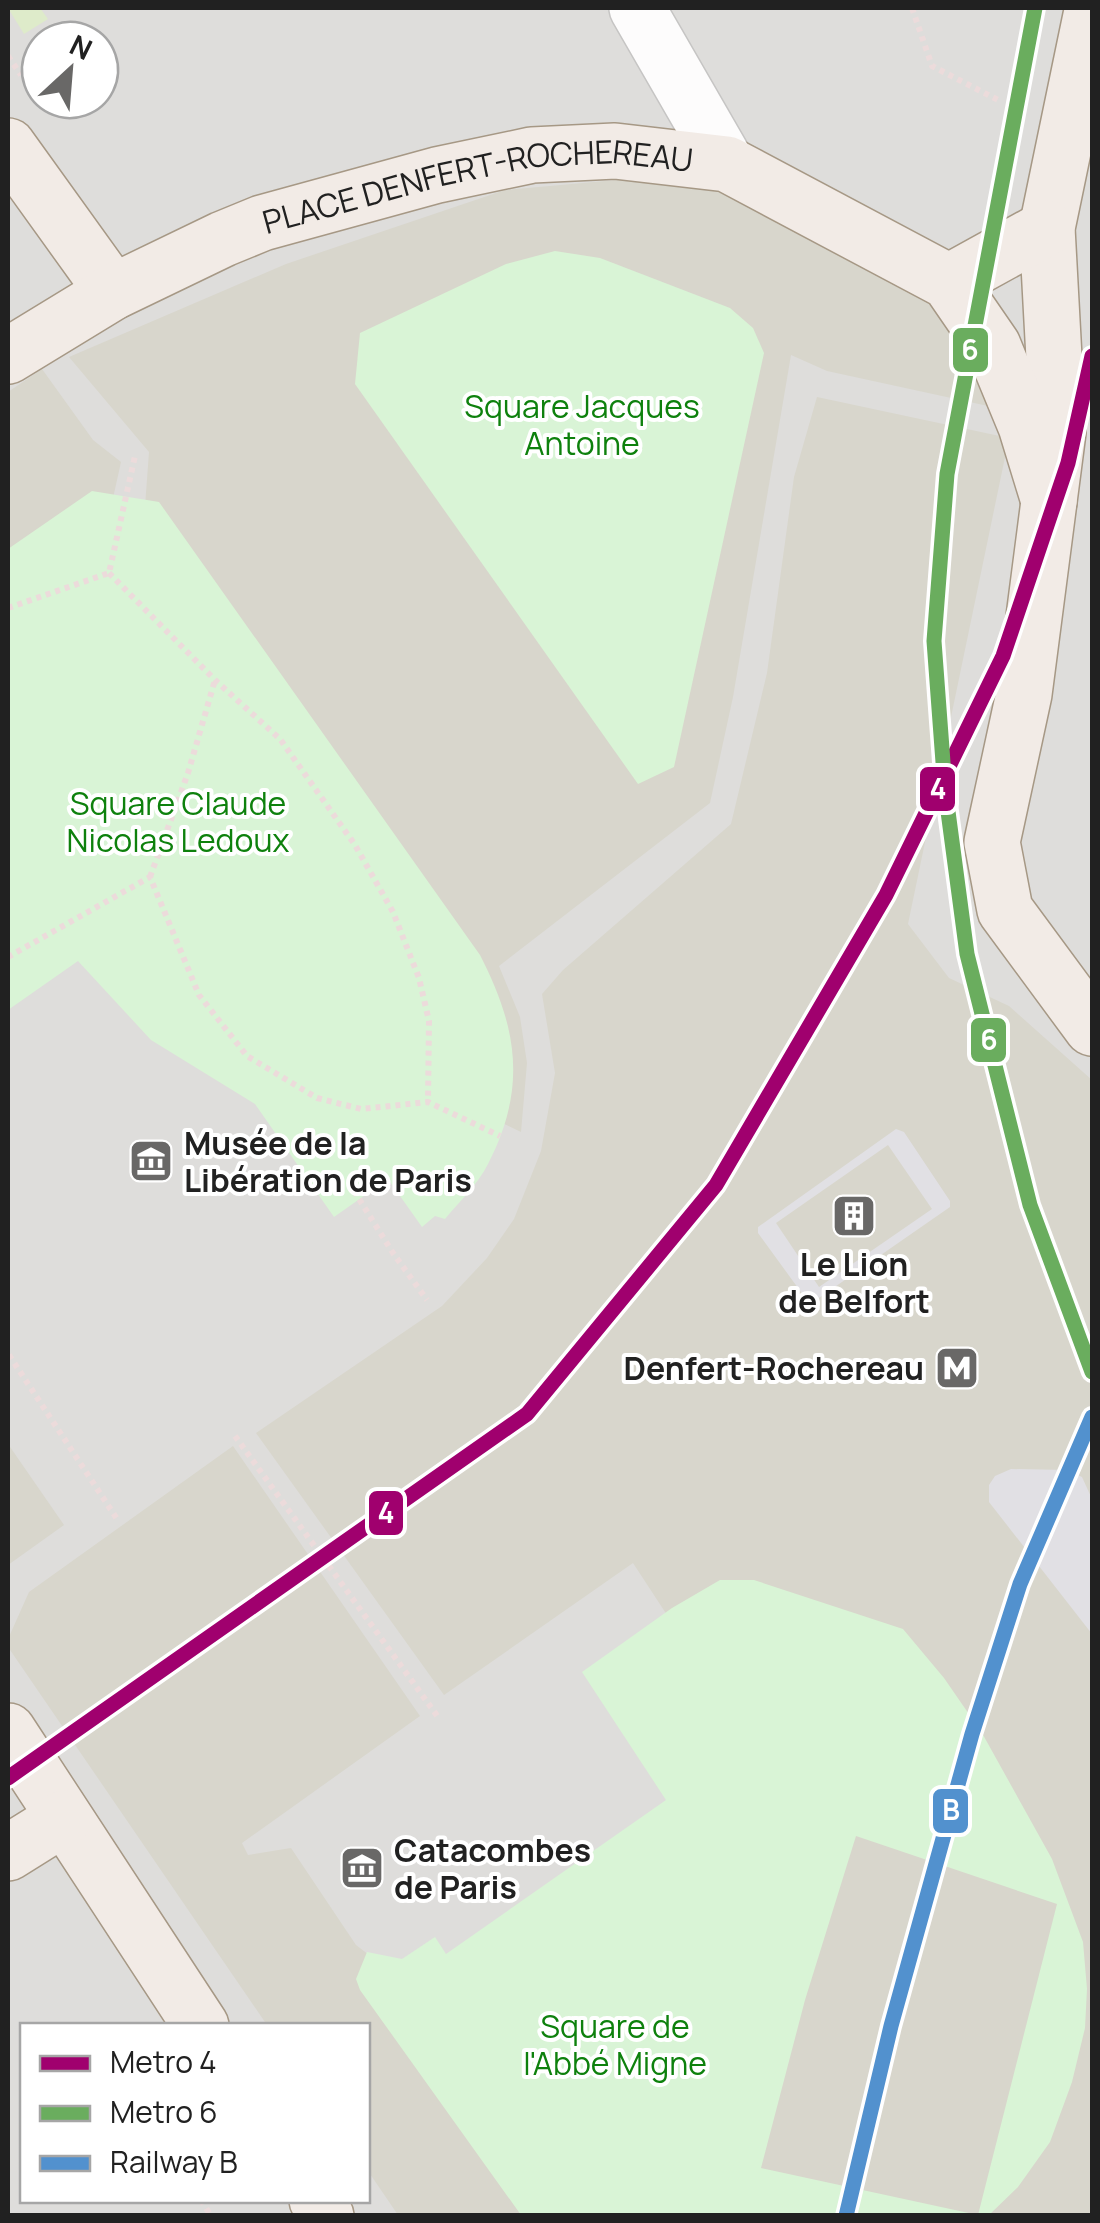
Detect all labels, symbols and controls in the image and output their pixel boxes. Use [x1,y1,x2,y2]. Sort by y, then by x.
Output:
north arrow [20,20,120,120]
text: N [64,25,99,68]
street label: PLACE DENFERT-ROCHEREAU [258,129,695,244]
line badge: 6 [951,326,990,374]
text: 6 [961,330,979,368]
park label: Square Jacques Antoine [464,384,700,465]
line badge: 4 [918,765,957,813]
text: 4 [929,769,947,807]
park label: Square Claude Nicolas Ledoux [67,781,290,862]
line badge: 6 [969,1016,1008,1064]
text: 6 [980,1020,998,1058]
place label: Musée de la Libération de Paris [184,1121,472,1202]
museum icon: Musée de la Libération de Paris [128,1138,174,1184]
building icon: Le Lion de Belfort [831,1193,877,1239]
place label: Le Lion de Belfort [778,1242,930,1323]
metro station icon: Denfert-Rochereau [934,1345,980,1391]
place label: Denfert-Rochereau [624,1346,924,1390]
line badge: 4 [367,1489,405,1537]
text: 4 [377,1493,395,1531]
line badge: B [931,1787,970,1835]
text: B [942,1790,960,1828]
place label: Catacombes de Paris [394,1828,591,1909]
museum icon: Catacombes de Paris [339,1845,385,1891]
park label: Square de l'Abbé Migne [523,2004,707,2085]
legend [20,2023,370,2203]
text: Metro 4 [110,2041,217,2082]
text: Metro 6 [110,2091,218,2132]
text: Railway B [110,2141,238,2182]

